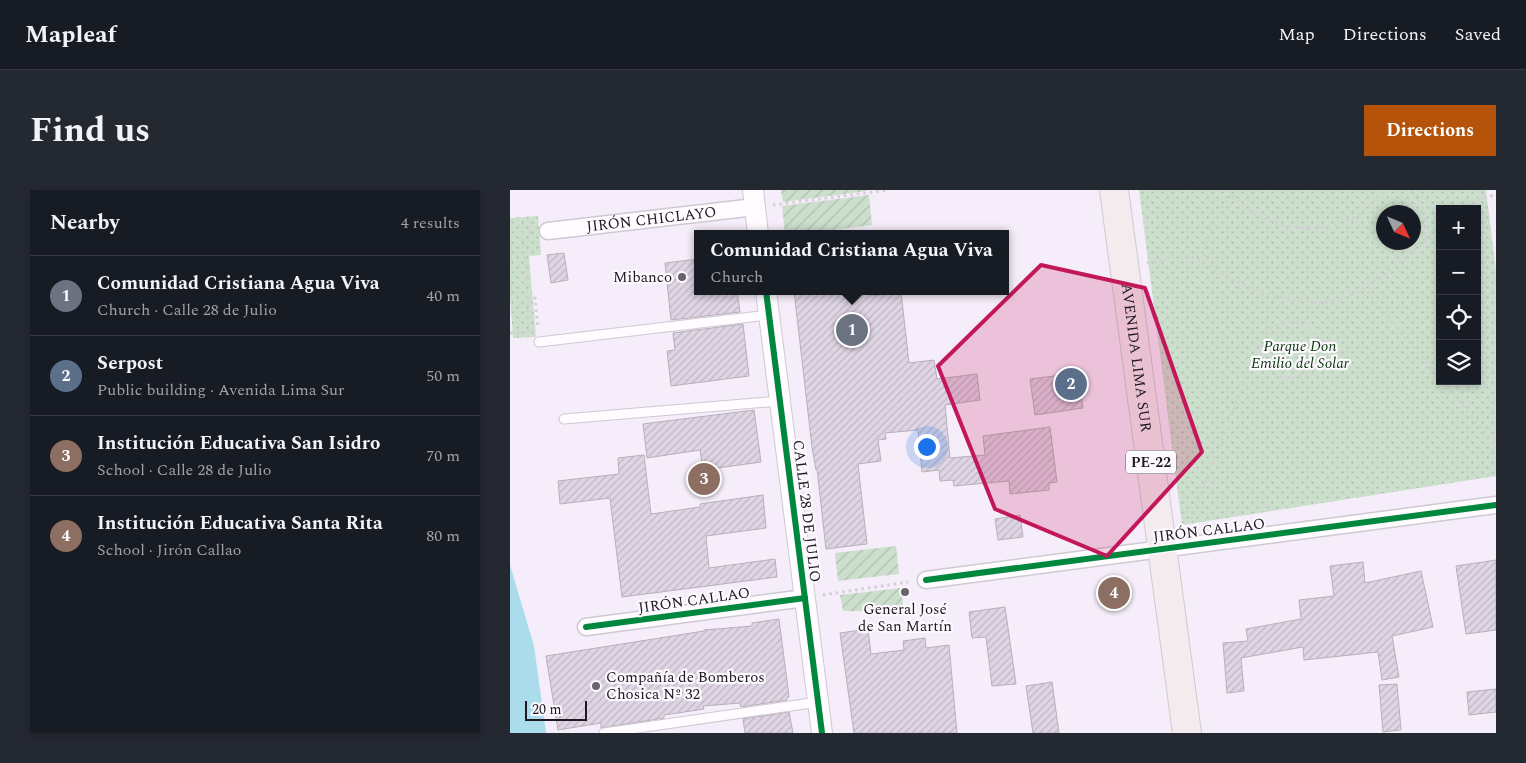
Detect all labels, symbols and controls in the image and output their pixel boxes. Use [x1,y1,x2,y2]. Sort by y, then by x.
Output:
text: Mapleaf [25,17,116,53]
text: Map [1279,21,1315,48]
text: Directions [1343,21,1427,48]
text: Saved [1455,21,1501,48]
text: Find us [30,104,150,157]
button: Directions [1364,105,1496,156]
street label: JIRÓN CHICLAYO [585,201,718,238]
north arrow [1376,205,1421,250]
map controls [1436,205,1481,385]
button: + [1436,205,1481,250]
text: Nearby [50,207,120,239]
text: 4 results [401,211,460,235]
popup [694,230,1009,295]
text: Comunidad Cristiana Agua Viva [710,236,993,265]
button: − [1436,250,1481,295]
text: Church [710,265,763,289]
place label: Mibanco [613,266,672,289]
text: Comunidad Cristiana Agua Viva [97,269,380,298]
marker: Mibanco [676,271,688,283]
street label: AVENIDA LIMA SUR [1115,282,1157,433]
text: 1 [62,284,70,308]
text: 40 m [426,284,460,308]
button: locate [1436,295,1481,340]
text: Church · Calle 28 de Julio [97,298,277,322]
pin: 1 [836,311,868,349]
park label: Parque Don Emilio del Solar [1251,335,1350,375]
button: layers [1436,340,1481,385]
text: Serpost [97,349,163,378]
text: 2 [62,364,70,388]
text: 50 m [426,364,460,388]
pin: 2 [1055,365,1087,403]
text: Public building · Avenida Lima Sur [97,378,344,402]
text: Institución Educativa San Isidro [97,429,380,458]
your location [914,434,940,460]
street label: CALLE 28 DE JULIO [786,439,827,584]
text: 3 [62,444,70,468]
text: 70 m [426,444,460,468]
road number: PE-22 [1126,450,1176,474]
text: School · Calle 28 de Julio [97,458,271,482]
pin: 3 [688,460,720,498]
text: Institución Educativa Santa Rita [97,509,383,538]
street label: JIRÓN CALLAO [1152,512,1266,549]
text: 4 [62,524,70,548]
text: 80 m [426,524,460,548]
text: School · Jirón Callao [97,538,241,562]
pin: 4 [1098,574,1130,612]
street label: JIRÓN CALLAO [637,581,751,620]
marker: General José de San Martín [899,586,911,598]
place label: General José de San Martín [858,598,952,638]
place label: Compañía de Bomberos Chosica Nº 32 [606,666,765,706]
marker: Compañía de Bomberos Chosica Nº 32 [590,680,602,692]
scale bar [525,698,588,721]
text: 20 m [532,699,562,720]

